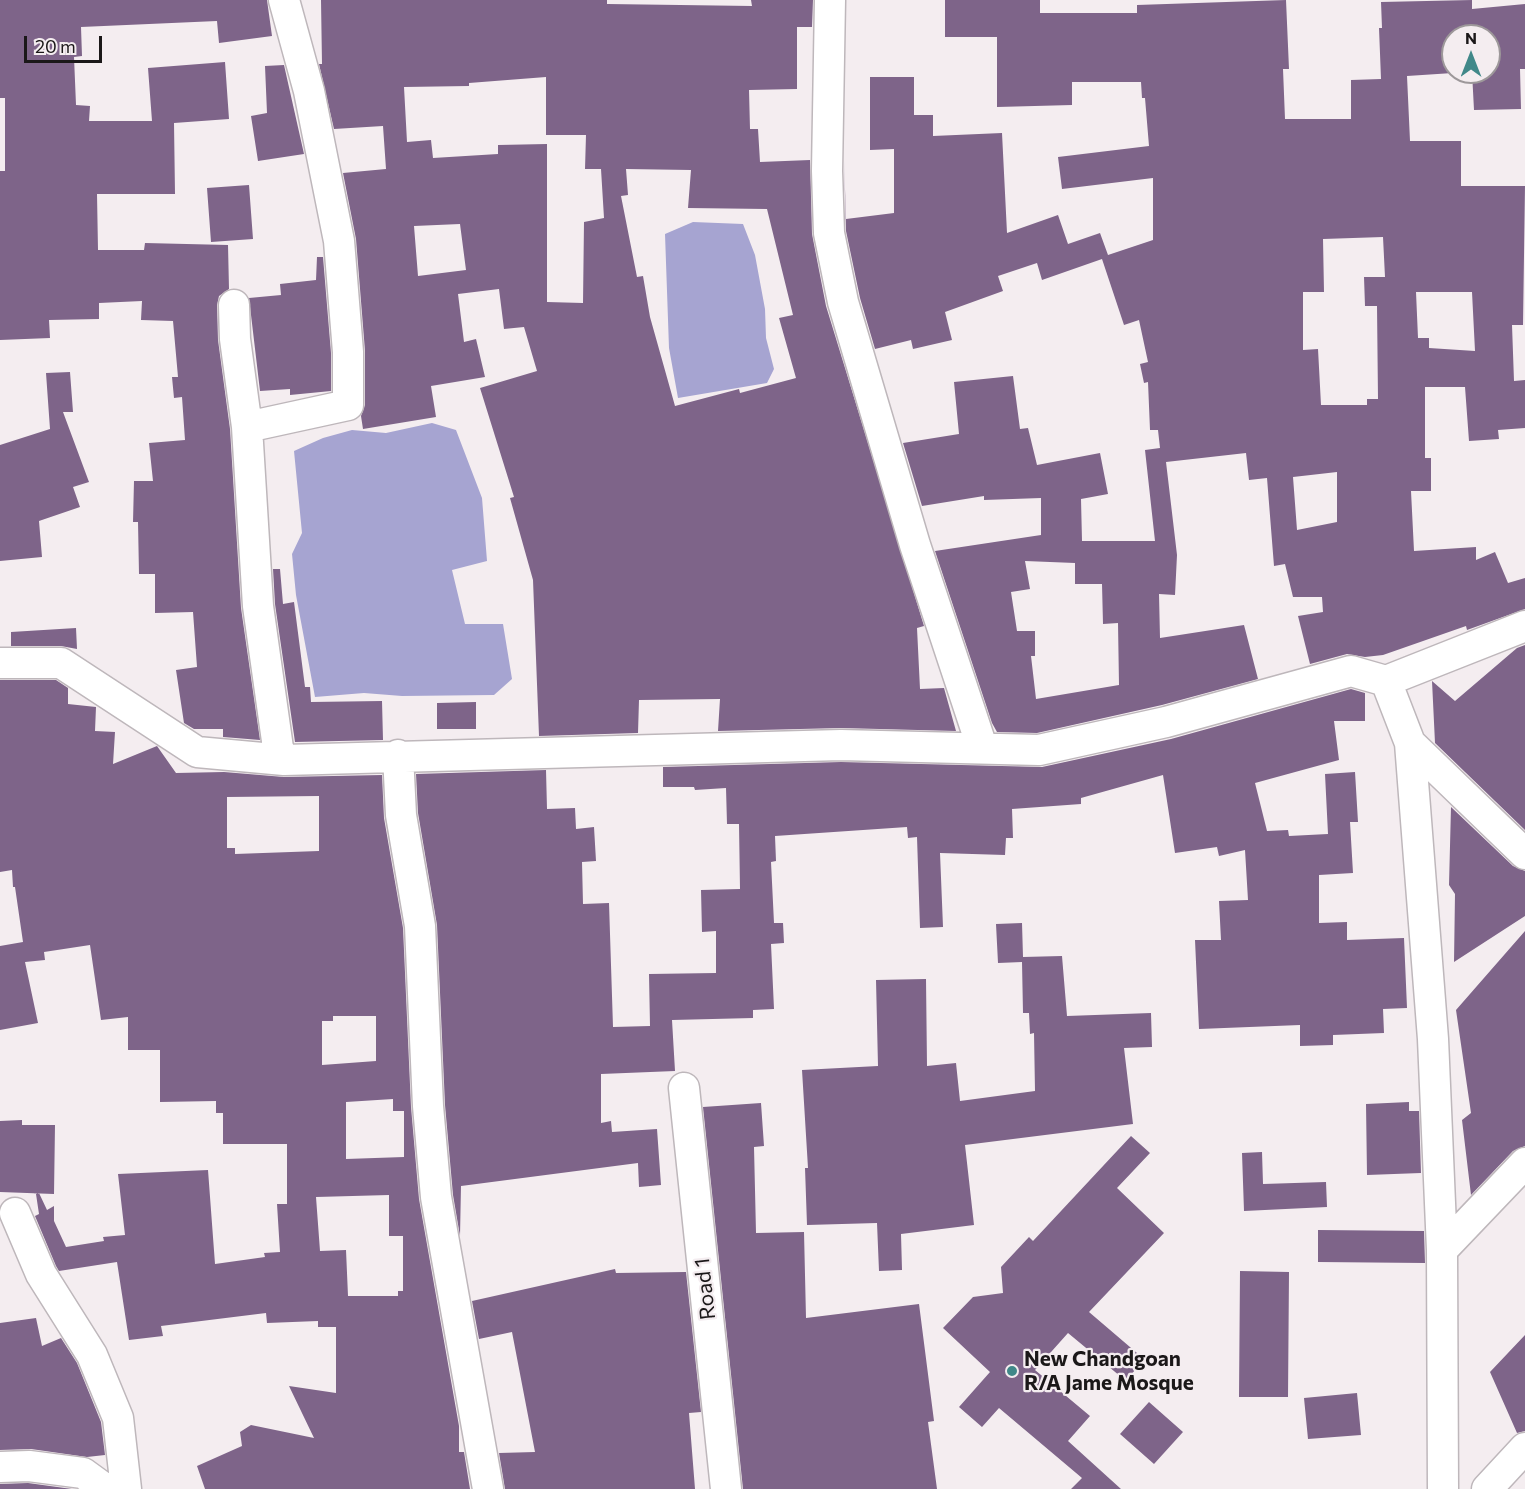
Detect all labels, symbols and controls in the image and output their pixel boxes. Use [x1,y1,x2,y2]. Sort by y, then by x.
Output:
scale bar [27,24,105,62]
north arrow [1441,24,1501,84]
text: N [1465,28,1477,47]
text: 20 m [35,35,76,57]
street label: Road 1 [689,1257,721,1321]
place label: New Chandgoan R/A Jame Mosque [1024,1346,1194,1396]
marker: New Chandgoan R/A Jame Mosque [1005,1364,1019,1378]

